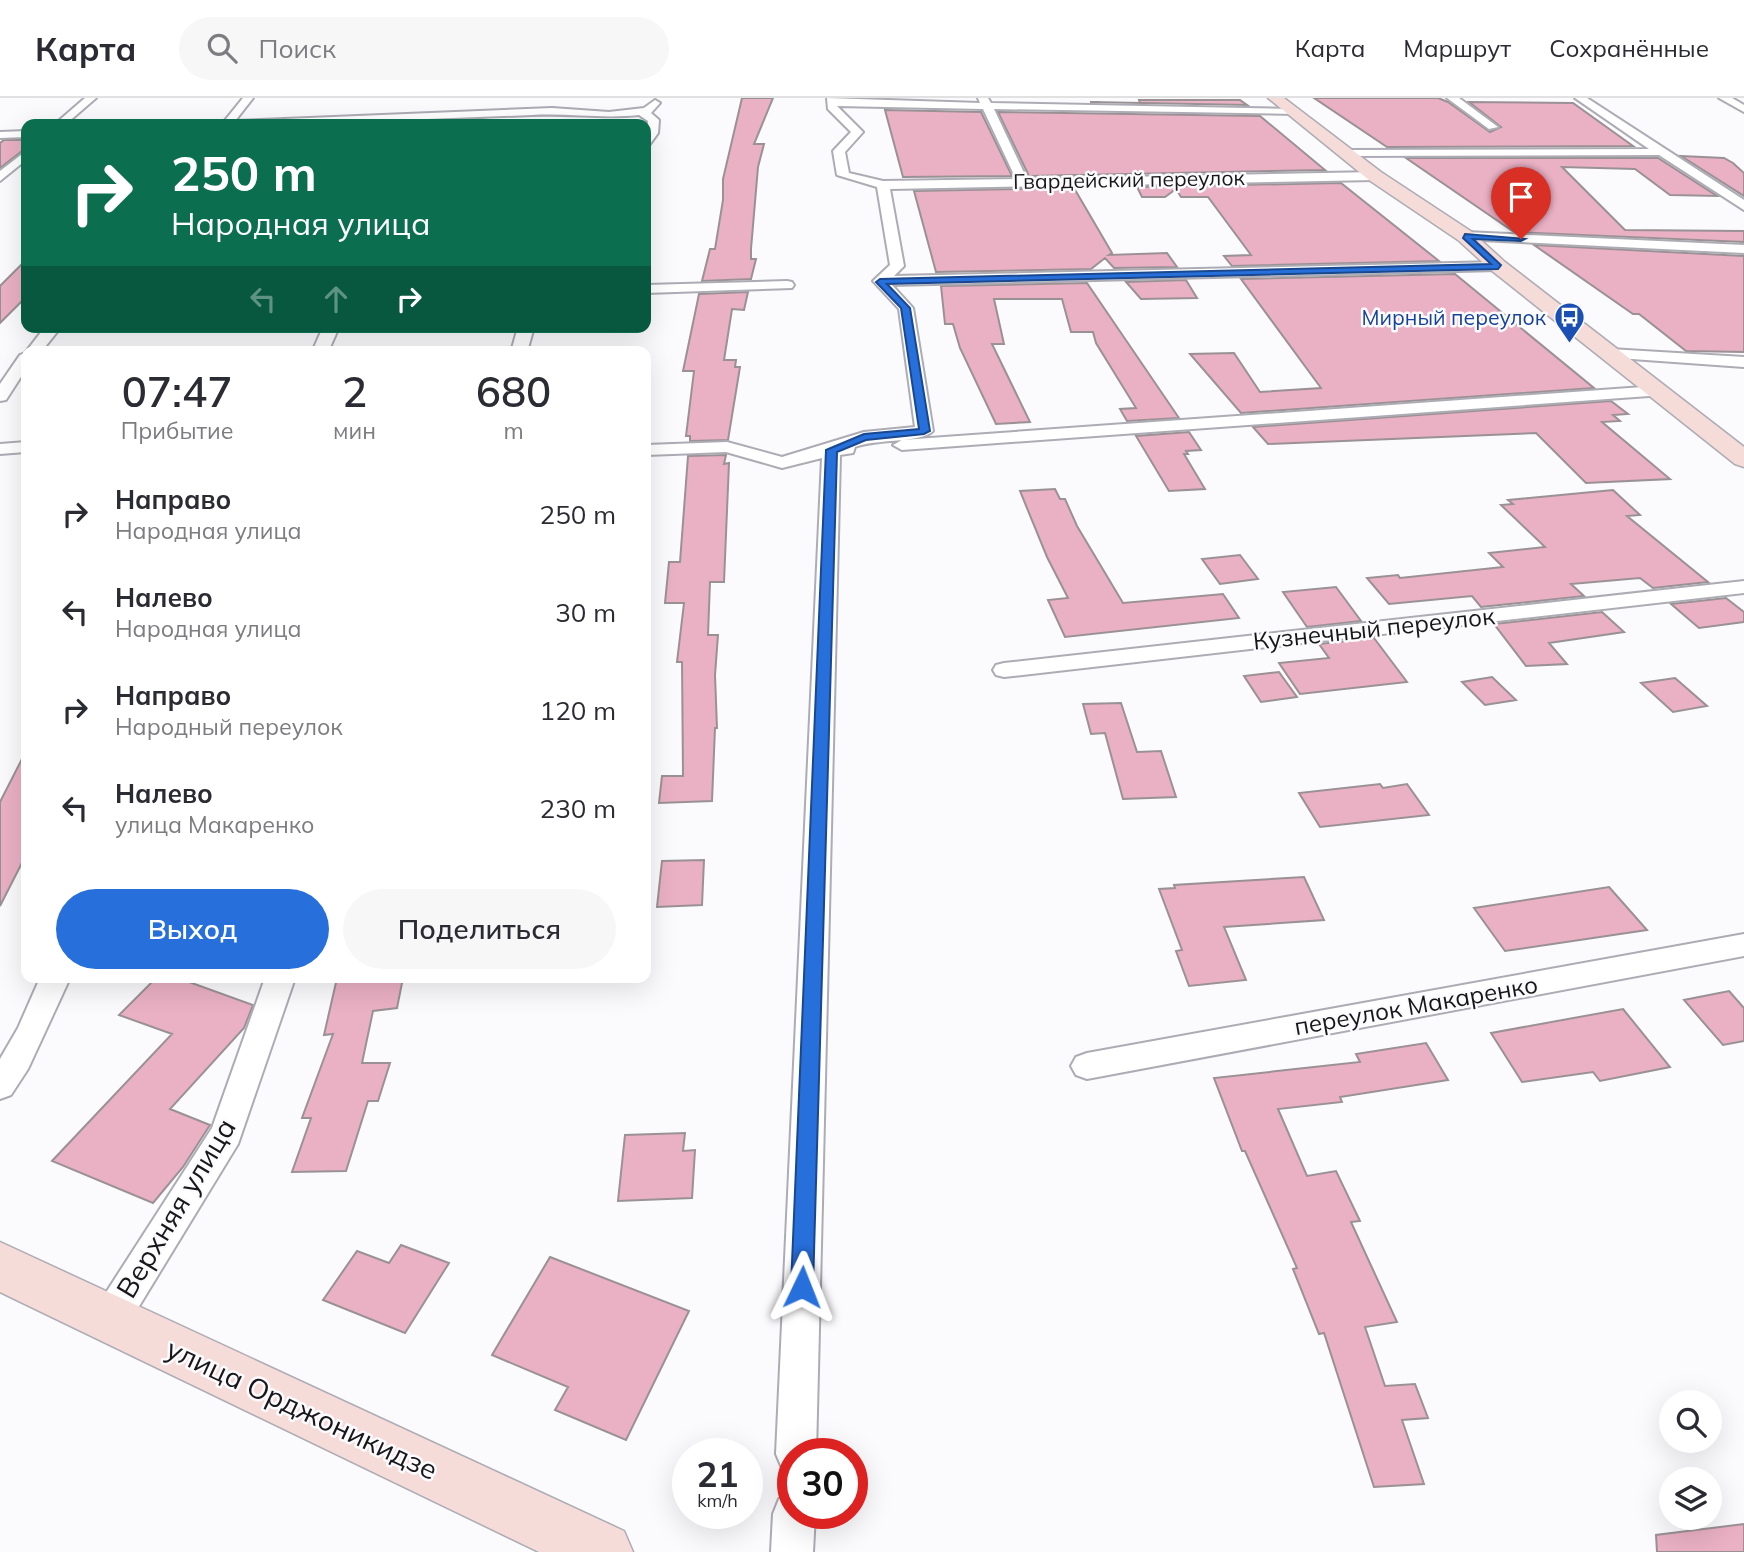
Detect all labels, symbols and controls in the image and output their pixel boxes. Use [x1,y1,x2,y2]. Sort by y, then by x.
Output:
search box [179,17,669,80]
text: Карта [35,28,137,69]
icon: search [203,29,241,67]
text: Поиск [259,32,336,65]
text: Карта [1295,33,1365,63]
text: Маршрут [1403,33,1511,63]
text: Сохранённые [1549,33,1709,63]
text: 250 m [171,142,317,203]
icon: right [56,147,147,238]
street label: Гвардейский переулок [1013,164,1246,194]
pin [1491,167,1551,239]
icon: arrive [1502,178,1540,216]
text: Народная улица [171,203,430,243]
icon: left [244,280,282,318]
icon: ahead [317,280,355,318]
icon: right [390,280,428,318]
bus stop icon: Мирный переулок [1552,301,1586,345]
place label: Мирный переулок [1362,304,1547,330]
text: 07:47 [122,365,232,418]
text: 2 [342,365,367,418]
text: 680 [476,365,551,418]
text: Прибытие [121,416,233,445]
text: мин [333,416,376,445]
text: m [503,416,524,445]
text: Направо [115,483,231,516]
icon: right [56,495,94,533]
text: 250 m [540,498,616,531]
text: Народная улица [115,516,301,545]
text: Налево [115,581,213,614]
icon: left [56,593,94,631]
text: 30 m [555,596,616,629]
street label: Кузнечный переулок [1252,600,1496,656]
text: Народная улица [115,614,301,643]
text: Направо [115,679,231,712]
icon: right [56,691,94,729]
text: 120 m [540,694,616,727]
text: Народный переулок [115,712,343,741]
text: Налево [115,777,213,810]
icon: left [56,789,94,827]
text: 230 m [540,792,616,825]
text: улица Макаренко [115,810,314,839]
button: Выход [56,889,329,969]
button: Поделиться [343,889,616,969]
street label: переулок Макаренко [1292,969,1540,1041]
street label: Верхняя улица [108,1112,243,1304]
position arrow [765,1250,839,1324]
street label: улица Орджоникидзе [161,1330,443,1487]
map controls [1659,1390,1722,1530]
button: search [1659,1390,1722,1453]
speed limit sign: 30 [777,1438,868,1529]
text: 21 [696,1452,739,1496]
button: layers [1659,1467,1722,1530]
text: km/h [697,1489,738,1512]

